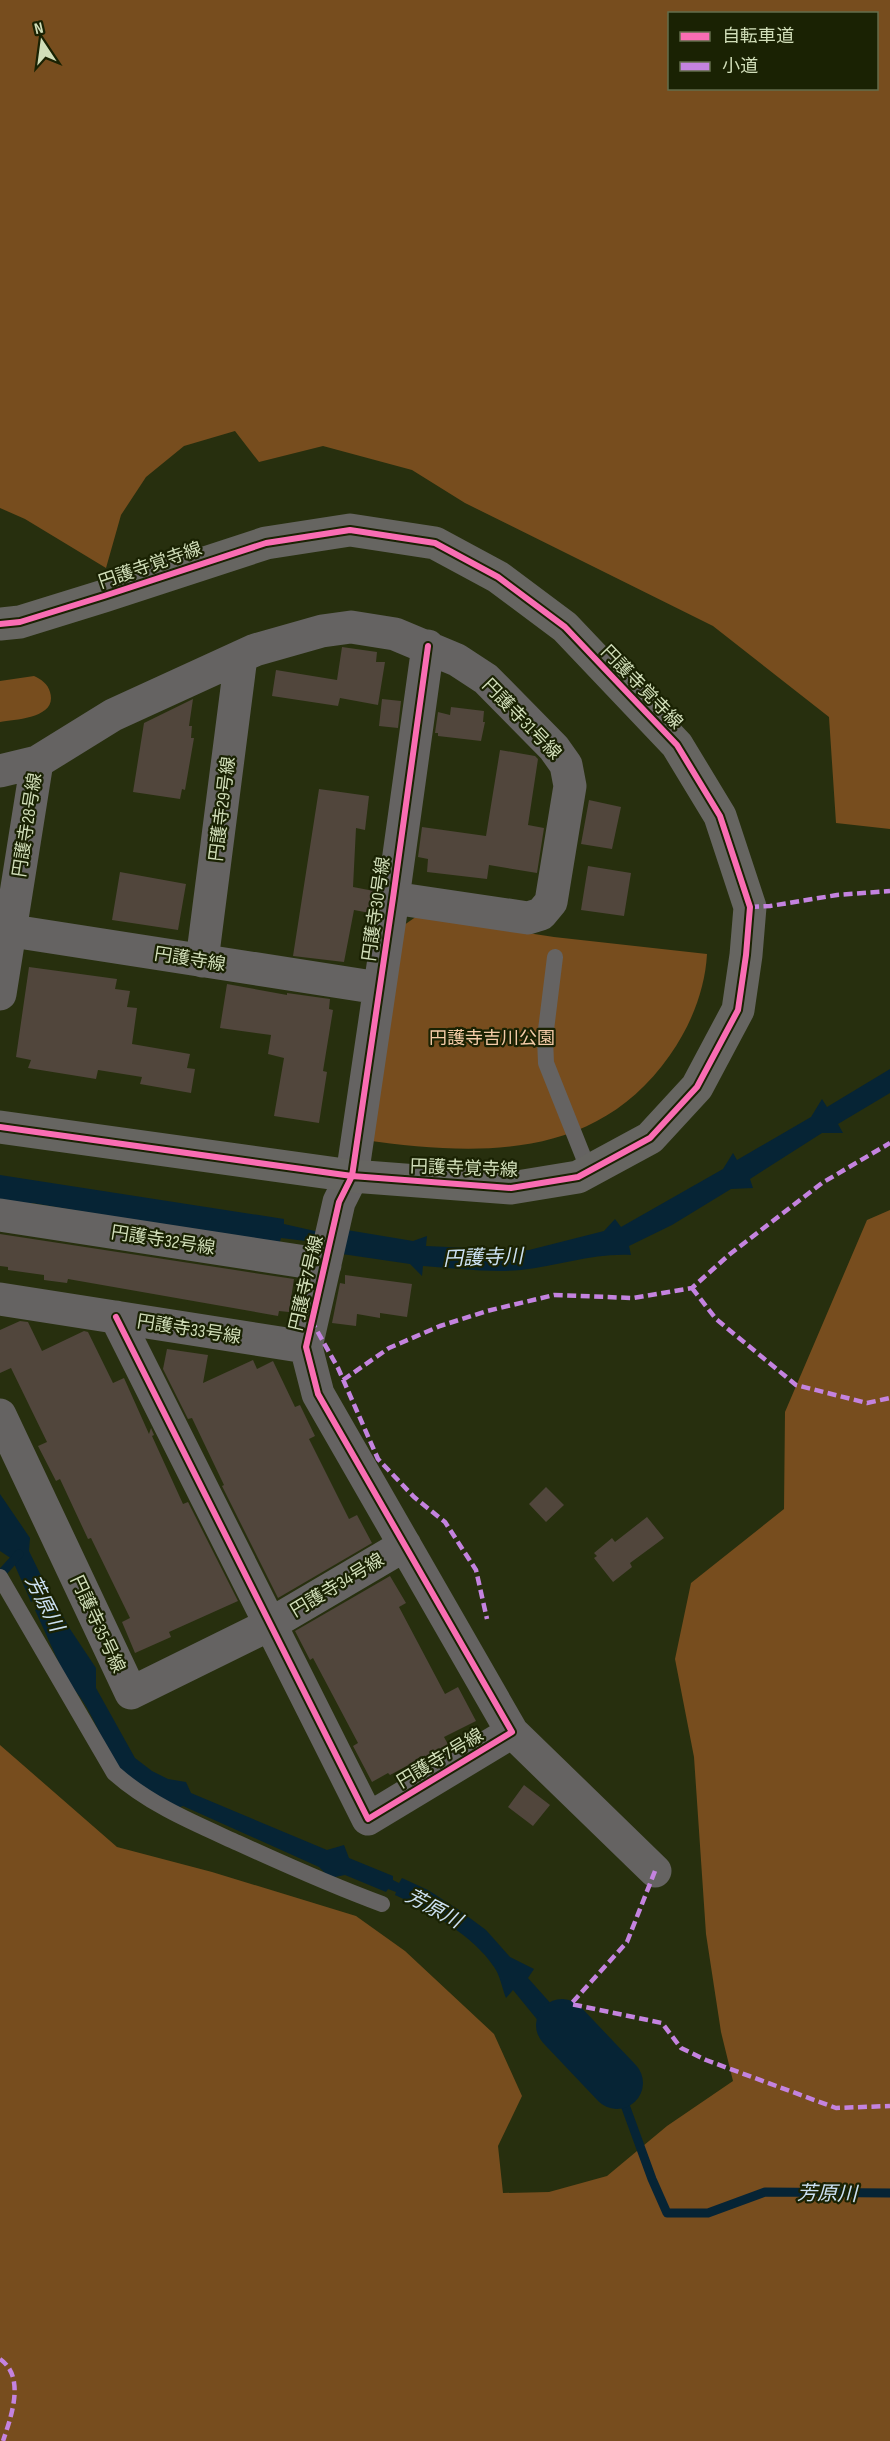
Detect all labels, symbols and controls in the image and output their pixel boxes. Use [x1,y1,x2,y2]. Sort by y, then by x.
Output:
north arrow [12,12,72,72]
legend [668,12,878,90]
text: N [33,19,45,39]
text: 自転車道 [722,26,794,47]
text: 小道 [722,56,758,77]
street label: 円護寺覚寺線 [96,538,205,593]
street label: 円護寺覚寺線 [597,641,687,733]
street label: 円護寺31号線 [478,675,565,764]
street label: 円護寺29号線 [206,755,239,863]
street label: 円護寺28号線 [9,771,46,879]
street label: 円護寺30号線 [359,855,394,963]
street label: 円護寺線 [153,943,227,975]
park label: 円護寺吉川公園 [429,1028,555,1049]
street label: 円護寺覚寺線 [410,1156,518,1181]
street label: 円護寺32号線 [109,1222,216,1259]
street label: 円護寺7号線 [285,1233,328,1333]
water label: 円護寺川 [443,1245,525,1271]
street label: 円護寺33号線 [135,1311,242,1348]
street label: 円護寺34号線 [287,1549,388,1621]
water label: 芳原川 [20,1571,69,1637]
street label: 円護寺35号線 [66,1572,129,1676]
street label: 円護寺7号線 [393,1724,487,1792]
water label: 芳原川 [401,1884,467,1935]
water label: 芳原川 [797,2181,859,2207]

